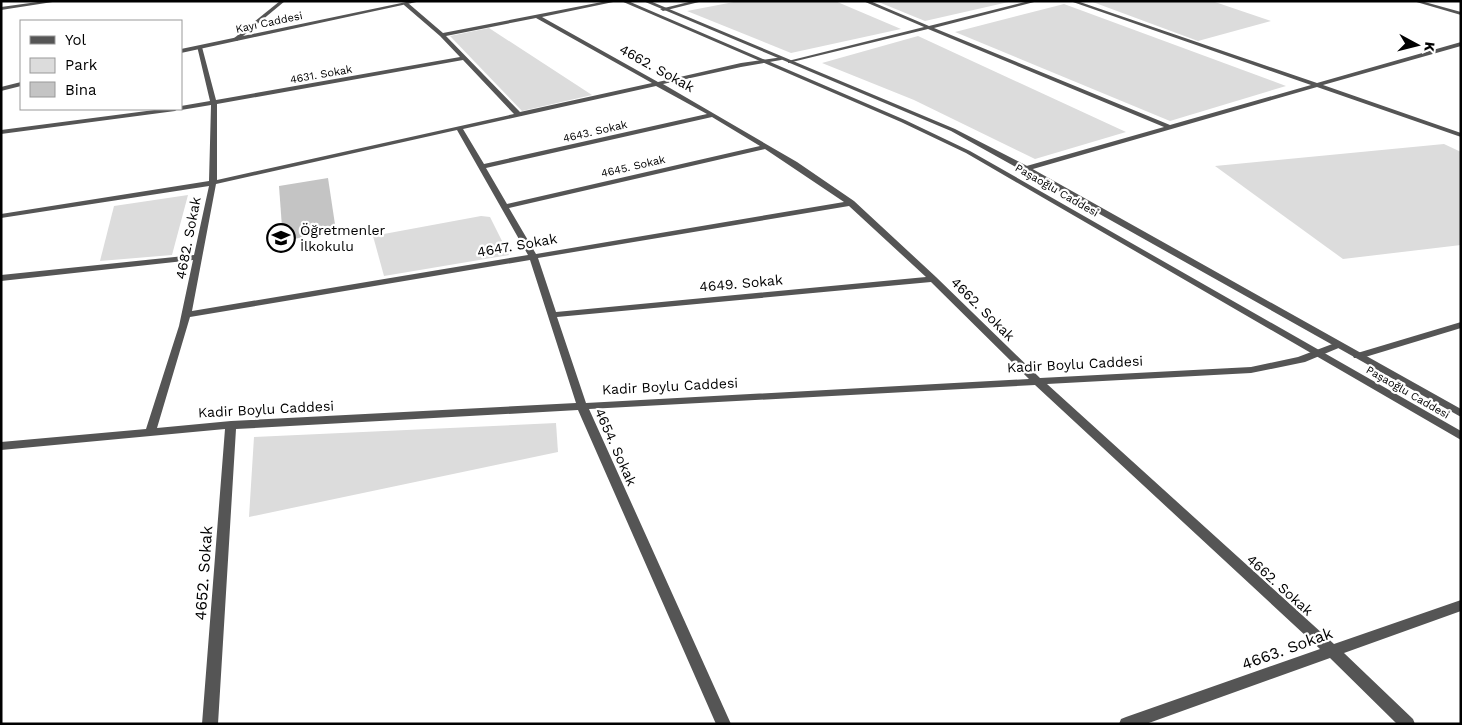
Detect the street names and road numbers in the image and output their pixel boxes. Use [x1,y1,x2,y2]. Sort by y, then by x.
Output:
street label: Kayı Caddesi [235,9,304,36]
street label: 4662. Sokak [617,41,697,95]
street label: 4631. Sokak [289,63,353,86]
street label: 4643. Sokak [562,118,628,145]
street label: 4645. Sokak [600,153,666,180]
street label: Paşaoğlu Caddesi [1013,161,1101,220]
street label: 4682. Sokak [172,195,204,280]
street label: 4647. Sokak [476,230,558,260]
street label: 4649. Sokak [699,271,783,295]
street label: 4662. Sokak [948,274,1018,344]
street label: Kadir Boylu Caddesi [1007,352,1143,376]
street label: Paşaoğlu Caddesi [1364,363,1452,422]
street label: Kadir Boylu Caddesi [602,374,738,398]
street label: Kadir Boylu Caddesi [198,397,334,421]
street label: 4654. Sokak [592,406,640,488]
street label: 4652. Sokak [191,525,216,621]
street label: 4662. Sokak [1244,551,1316,619]
street label: 4663. Sokak [1239,623,1335,674]

